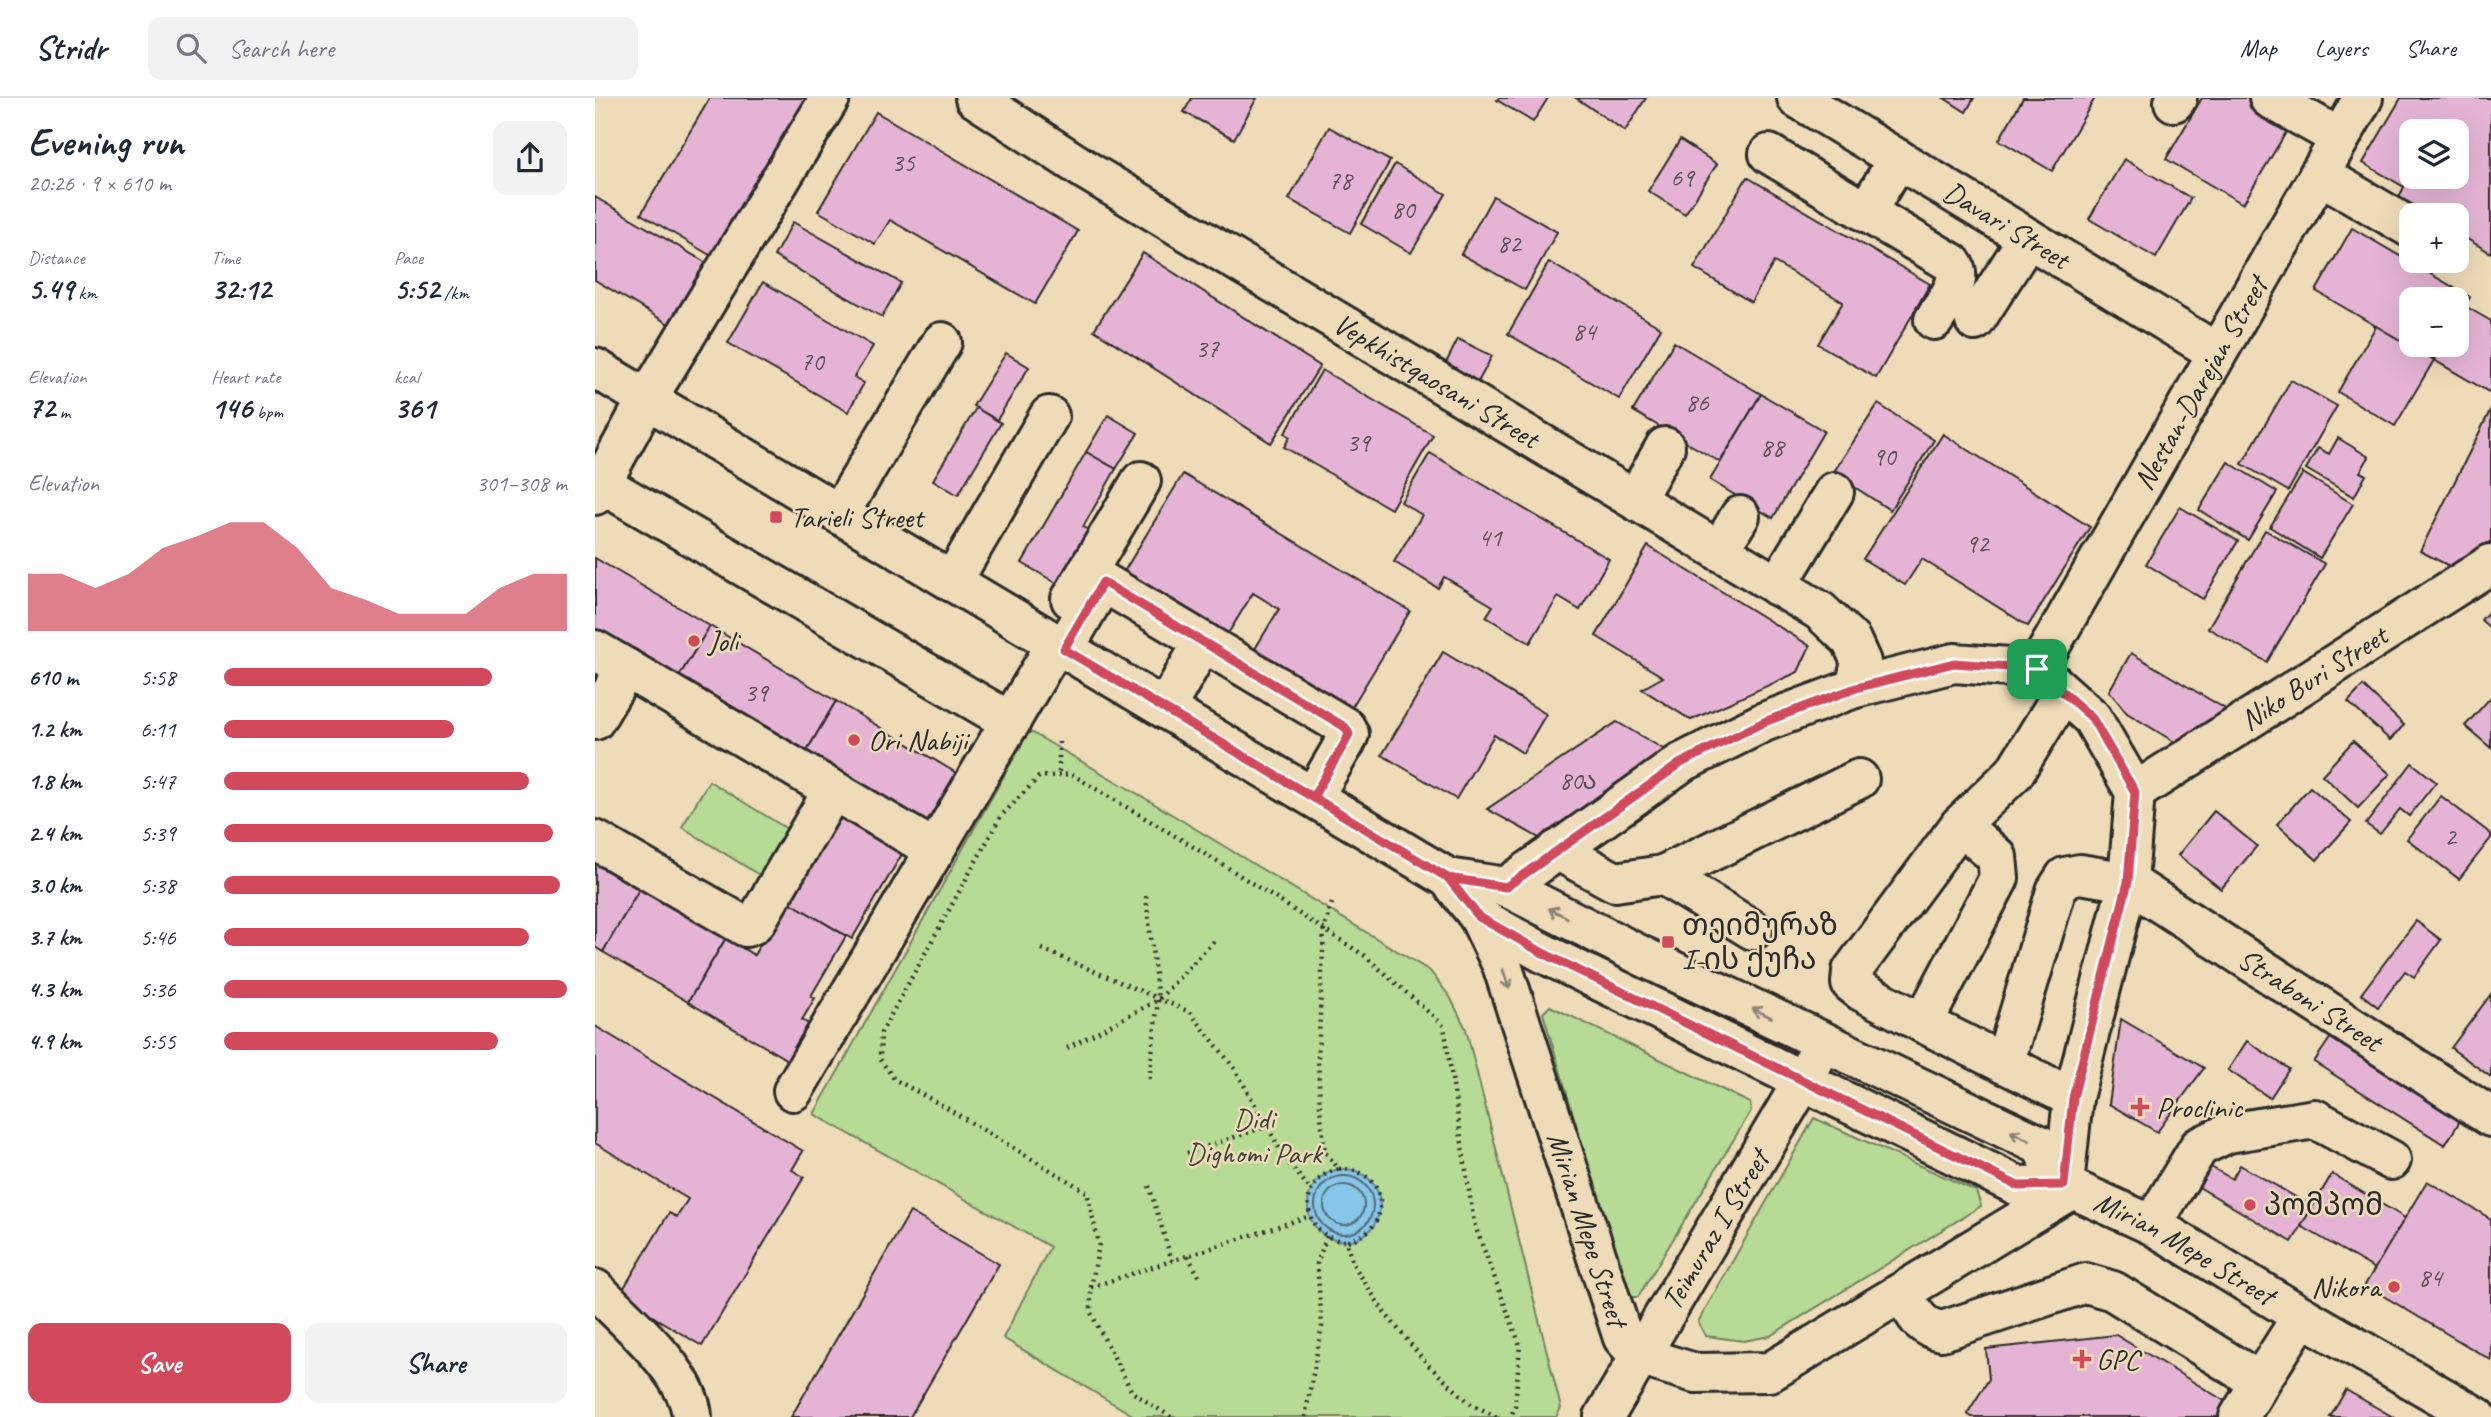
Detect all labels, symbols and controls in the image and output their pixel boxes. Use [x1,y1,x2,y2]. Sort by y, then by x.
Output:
search box [148,17,638,80]
text: Stridr [35,27,106,69]
icon: search [172,29,210,67]
text: Search here [228,32,334,65]
text: Map [2240,33,2277,63]
text: Layers [2315,33,2368,63]
text: Share [2406,33,2456,63]
text: Evening run [28,119,184,166]
map controls [2399,119,2469,357]
button: layers [2399,119,2469,189]
button: share [493,121,567,195]
house number: 35 [891,146,916,179]
house number: 69 [1670,161,1696,194]
house number: 78 [1328,164,1354,197]
text: 20:26 · 9 × 610 m [28,169,171,198]
street label: Davari Street [1937,172,2079,279]
house number: 80 [1391,193,1417,226]
button: + [2399,203,2469,273]
house number: 82 [1497,227,1523,260]
text: Distance [28,246,85,270]
text: Time [211,246,240,270]
text: Pace [394,246,423,270]
street label: Nestan-Darejan Street [2124,267,2278,497]
text: 5.49 [28,270,74,308]
text: 32:12 [211,270,271,308]
text: 5:52 [394,270,439,308]
text: km [74,281,97,305]
text: /km [439,281,469,305]
button: − [2399,287,2469,357]
street label: Vepkhistqaosani Street [1327,304,1548,458]
house number: 84 [1572,315,1598,348]
house number: 37 [1195,332,1220,365]
house number: 70 [800,345,826,378]
text: Elevation [28,365,86,389]
text: Heart rate [211,365,280,389]
text: kcal [394,365,419,389]
house number: 86 [1685,386,1710,419]
text: 72 [28,389,55,427]
text: 146 [211,389,252,427]
text: 361 [394,389,435,427]
text: m [55,400,70,424]
text: bpm [252,400,283,424]
house number: 39 [1346,426,1372,459]
house number: 88 [1760,431,1786,464]
house number: 90 [1872,440,1898,473]
text: Elevation [28,469,99,498]
text: 301–308 m [476,469,567,498]
place label: Tarieli Street [790,498,926,536]
marker: Tarieli Street [768,509,784,525]
house number: 41 [1478,521,1503,554]
house number: 92 [1965,527,1991,560]
street label: Niko Buri Street [2233,615,2397,739]
place label: Joli [706,622,742,660]
marker: Joli [686,633,702,649]
pin [2007,639,2067,699]
icon: arrive [2018,650,2056,688]
text: 610 m [28,663,78,692]
text: 5:58 [140,663,176,692]
house number: 39 [744,676,770,709]
text: 1.2 km [28,715,82,744]
text: 6:11 [140,715,176,744]
place label: Ori Nabiji [868,721,970,759]
marker: Ori Nabiji [846,732,862,748]
house number: 80ა [1559,764,1597,797]
text: 1.8 km [28,767,82,796]
text: 5:47 [140,767,176,796]
text: 2.4 km [28,819,82,848]
text: 5:39 [140,819,176,848]
house number: 2 [2444,820,2458,853]
text: 3.0 km [28,871,82,900]
text: 5:38 [140,871,176,900]
one-way arrow [1548,906,1569,920]
place label: თეიმურაზ I-ის ქუჩა [1682,906,1838,978]
text: 3.7 km [28,923,81,952]
text: 5:46 [140,923,176,952]
marker: თეიმურაზ I-ის ქუჩა [1660,934,1676,950]
street label: Straboni Street [2231,939,2392,1062]
one-way arrow [1501,967,1514,989]
text: 4.3 km [28,975,82,1004]
text: 5:36 [140,975,176,1004]
one-way arrow [1752,1005,1773,1019]
text: 4.9 km [28,1027,81,1056]
text: 5:55 [140,1027,176,1056]
place label: Proclinic [2156,1088,2244,1126]
marker: Proclinic [2130,1097,2150,1117]
park label: Didi Dighomi Park [1186,1100,1324,1172]
street label: Mirian Mepe Street [1539,1128,1638,1335]
one-way arrow [2010,1128,2031,1142]
street label: Teimuraz I Street [1652,1140,1780,1317]
street label: Mirian Mepe Street [2088,1182,2285,1316]
place label: პომპომ [2264,1186,2383,1224]
marker: პომპომ [2242,1197,2258,1213]
house number: 84 [2418,1261,2444,1294]
place label: Nikora [2311,1268,2383,1306]
marker: Nikora [2386,1279,2402,1295]
button: Save [28,1323,291,1403]
button: Share [305,1323,567,1403]
place label: GPC [2096,1340,2143,1378]
marker: GPC [2074,1351,2090,1367]

